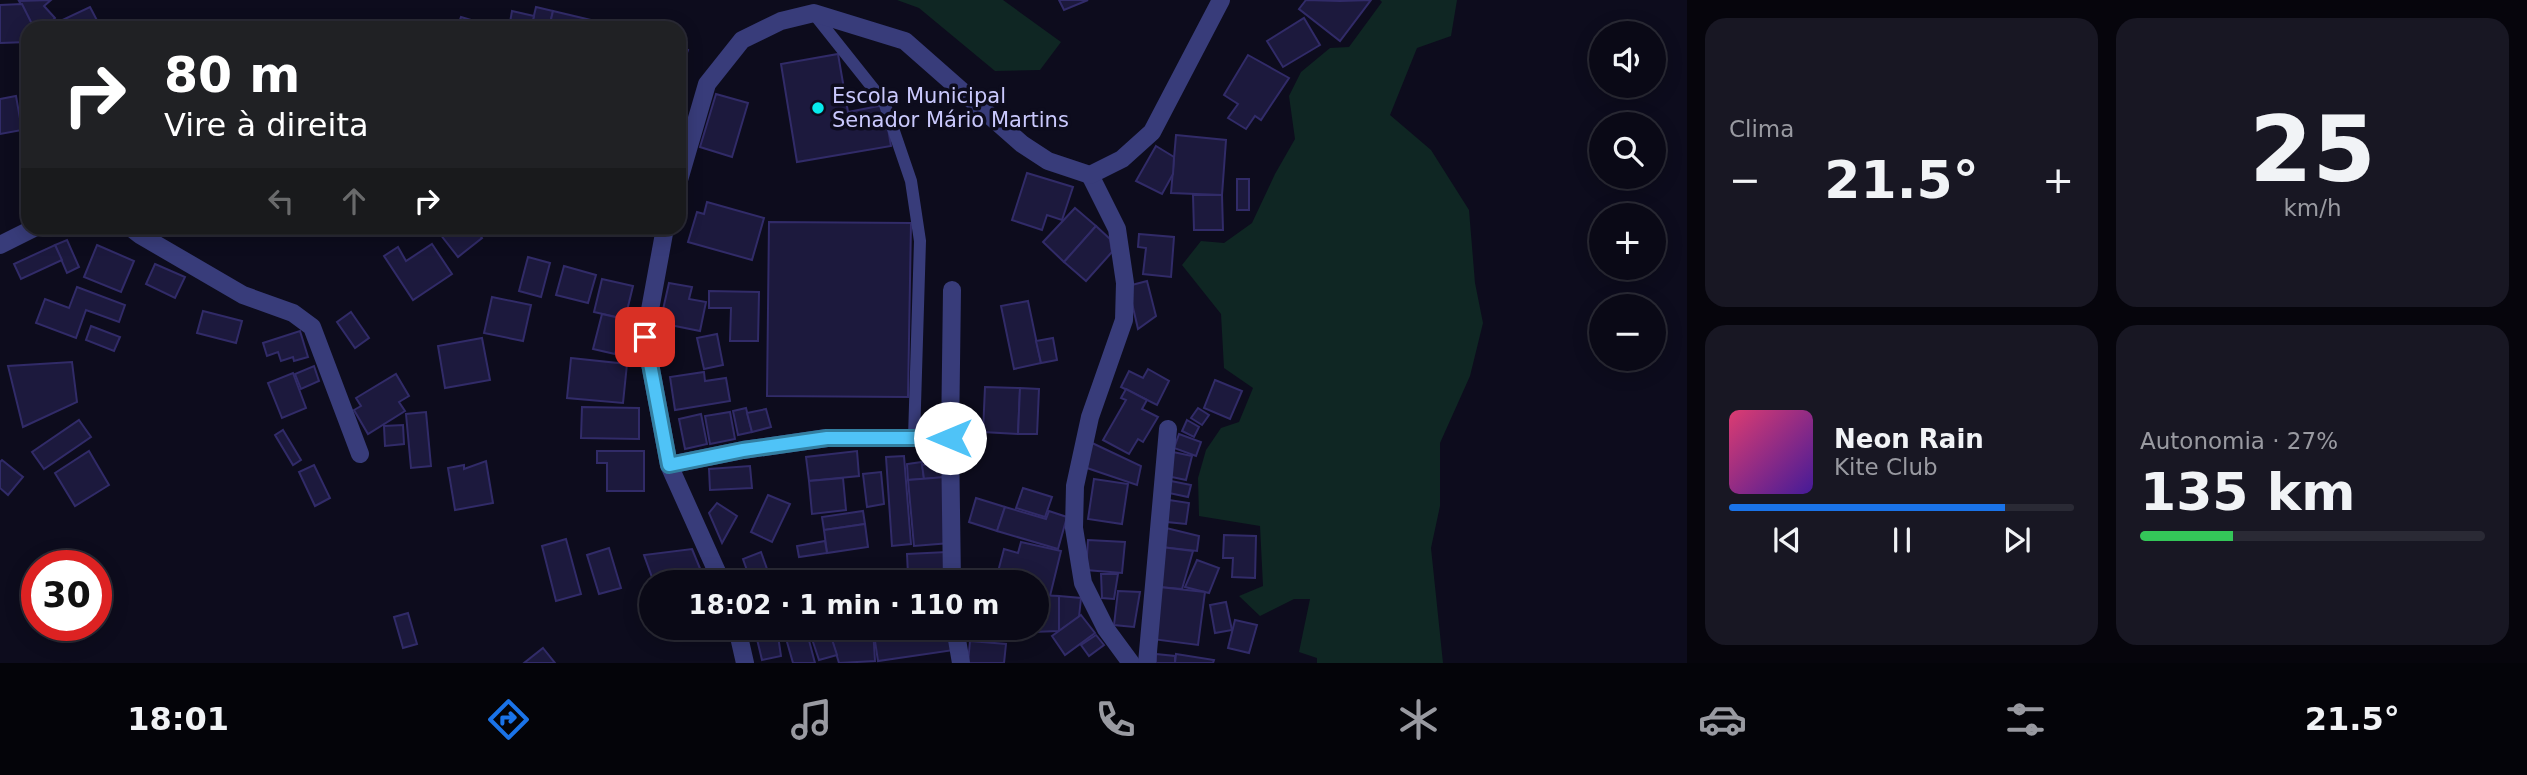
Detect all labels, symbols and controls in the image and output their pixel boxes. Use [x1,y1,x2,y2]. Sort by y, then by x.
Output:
map controls [1589,21,1666,371]
button: sound [1589,21,1666,98]
text: 80 m [164,47,300,104]
icon: right [49,49,140,140]
place label: Escola Municipal Senador Mário Martins [832,84,1069,132]
text: 25 [2249,97,2376,202]
marker: Escola Municipal Senador Mário Martins [810,100,826,116]
text: Vire à direita [164,106,369,144]
button: search [1589,112,1666,189]
text: Clima [1729,116,1794,142]
text: 21.5° [1824,150,1979,210]
text: − [1729,158,1761,202]
text: + [2042,158,2074,202]
icon: left [262,182,300,220]
icon: ahead [335,182,373,220]
icon: right [408,182,446,220]
text: km/h [2283,195,2342,221]
button: + [1589,203,1666,280]
button: − [1589,294,1666,371]
pin [615,307,675,367]
icon: arrive [626,318,664,356]
position arrow [913,401,987,475]
text: Neon Rain [1834,424,1984,454]
text: Autonomia · 27% [2140,428,2338,454]
text: Kite Club [1834,454,1938,480]
text: 135 km [2140,462,2355,522]
icon: previous [1768,521,1806,559]
icon: pause [1883,521,1921,559]
icon: next [1998,521,2036,559]
speed limit sign: 30 [21,550,112,641]
text: 18:02 · 1 min · 110 m [689,590,999,620]
icon: directions [484,695,533,744]
icon: music [787,695,836,744]
icon: phone [1091,695,1140,744]
icon: climate [1394,695,1443,744]
icon: car [1698,695,1747,744]
icon: filters [2001,695,2050,744]
text: 18:01 [127,700,229,738]
text: 21.5° [2305,700,2400,738]

